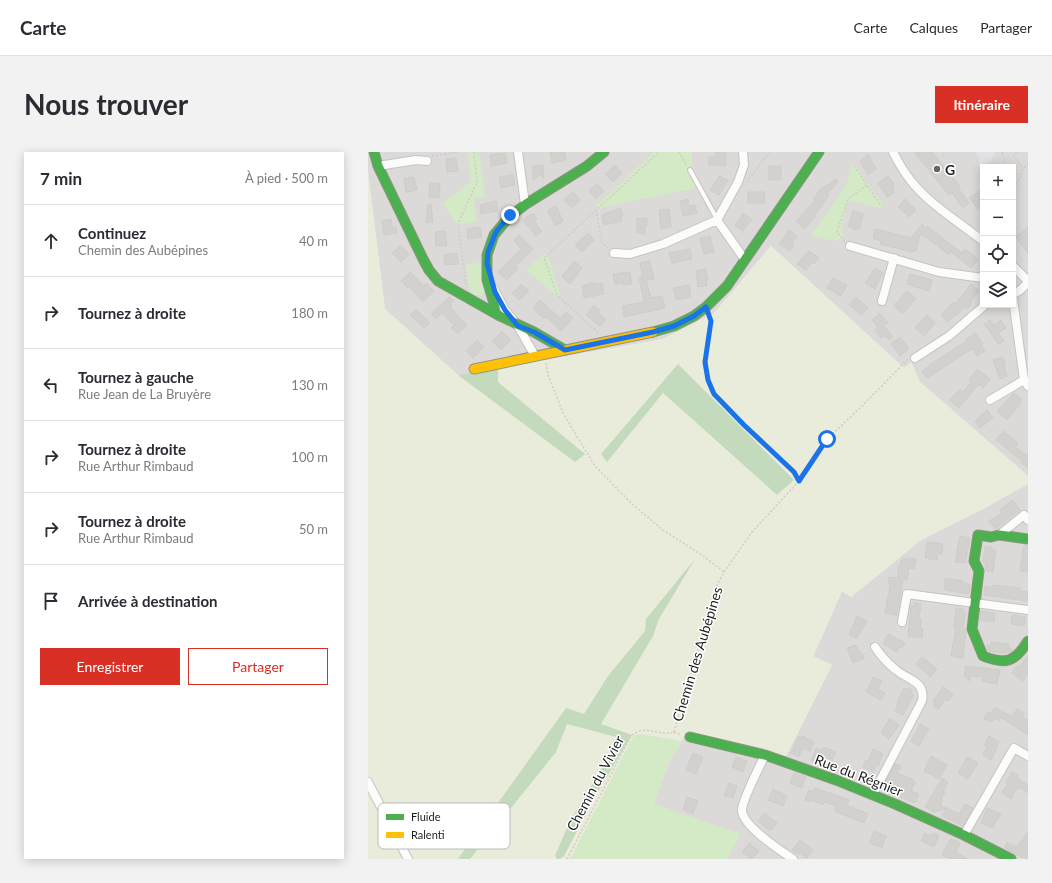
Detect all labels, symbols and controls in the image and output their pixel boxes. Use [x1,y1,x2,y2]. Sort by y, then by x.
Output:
text: Carte [20,16,66,39]
text: Carte [854,19,887,36]
text: Calques [909,19,958,36]
text: Partager [980,19,1032,36]
button: Itinéraire [935,86,1028,123]
text: Nous trouver [24,87,188,121]
place label: G [945,161,955,178]
marker: G [932,164,942,174]
map controls [980,164,1016,308]
button: + [980,164,1016,200]
text: 7 min [40,168,82,189]
text: À pied · 500 m [245,170,328,186]
button: − [980,200,1016,236]
route end [501,206,519,224]
text: Continuez [78,224,146,242]
icon: ahead [40,230,62,252]
text: 40 m [299,233,328,249]
button: locate [980,236,1016,272]
text: Chemin des Aubépines [78,242,208,258]
button: layers [980,272,1016,308]
icon: right [40,302,62,324]
text: Tournez à droite [78,304,186,322]
text: 180 m [291,305,328,321]
text: Tournez à gauche [78,368,194,386]
icon: left [40,374,62,396]
text: 130 m [291,377,328,393]
text: Rue Jean de La Bruyère [78,386,211,402]
route start [818,430,836,448]
text: Tournez à droite [78,440,186,458]
icon: right [40,446,62,468]
text: 100 m [291,449,328,465]
text: Rue Arthur Rimbaud [78,458,193,474]
text: Tournez à droite [78,512,186,530]
icon: right [40,518,62,540]
text: 50 m [299,521,328,537]
text: Rue Arthur Rimbaud [78,530,193,546]
street label: Chemin des Aubépines [668,585,726,723]
icon: arrive [40,590,62,612]
text: Arrivée à destination [78,592,217,610]
button: Enregistrer [40,648,180,685]
button: Partager [188,648,328,685]
street label: Chemin du Vivier [563,732,627,834]
street label: Rue du Régnier [812,750,906,800]
legend [378,803,510,849]
text: Fluide [411,810,441,823]
text: Ralenti [411,828,445,841]

